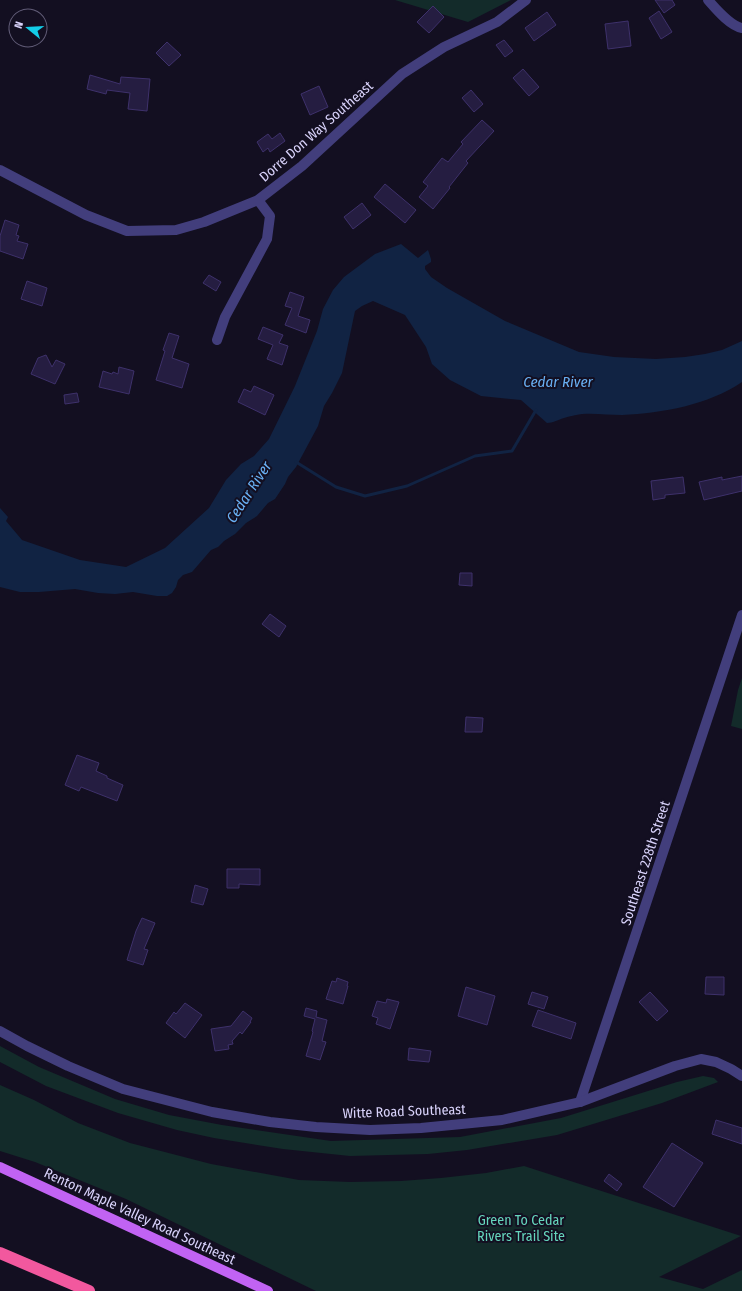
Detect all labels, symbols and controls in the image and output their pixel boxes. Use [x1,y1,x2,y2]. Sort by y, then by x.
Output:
north arrow [8,8,48,48]
text: N [12,20,26,30]
street label: Dorre Don Way Southeast [256,77,377,185]
water label: Cedar River [523,373,594,391]
water label: Cedar River [223,457,276,526]
street label: Southeast 228th Street [617,798,674,928]
street label: Witte Road Southeast [342,1101,466,1122]
street label: Renton Maple Valley Road Southeast [41,1165,239,1269]
park label: Green To Cedar Rivers Trail Site [477,1212,565,1245]

